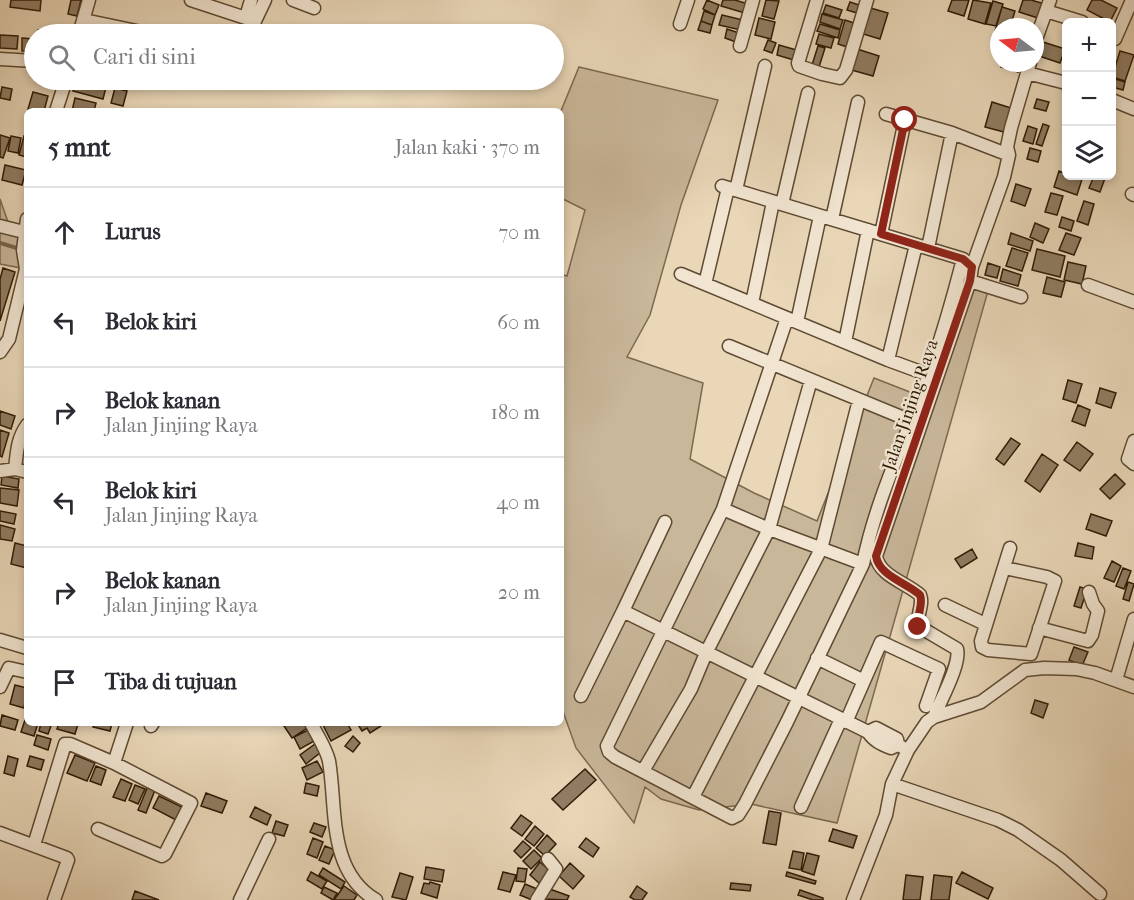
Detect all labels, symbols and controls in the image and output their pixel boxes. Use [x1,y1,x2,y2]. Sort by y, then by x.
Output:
north arrow [990,18,1044,72]
map controls [1062,18,1116,180]
button: + [1062,18,1116,72]
search box [24,24,564,90]
icon: search [45,41,78,74]
text: Cari di sini [93,44,196,70]
button: − [1062,72,1116,126]
route start [891,106,917,132]
button: layers [1062,126,1116,180]
text: 5 mnt [48,132,111,163]
text: Jalan kaki · 370 m [395,136,540,159]
icon: ahead [48,216,81,249]
text: Lurus [105,219,161,245]
text: 70 m [498,221,540,244]
icon: left [48,306,81,339]
text: Belok kiri [105,309,197,335]
text: 60 m [497,311,540,334]
street label: Jalan Jinjing Raya [878,336,943,475]
text: Belok kanan [105,388,220,414]
icon: right [48,396,81,429]
text: 180 m [491,401,540,424]
text: Jalan Jinjing Raya [105,414,258,437]
text: Belok kiri [105,478,197,504]
icon: left [48,486,81,519]
text: 40 m [496,491,540,514]
text: Jalan Jinjing Raya [105,504,258,527]
text: Belok kanan [105,568,220,594]
icon: right [48,576,81,609]
text: 20 m [498,581,540,604]
text: Jalan Jinjing Raya [105,594,258,617]
route end [904,613,930,639]
icon: arrive [48,666,81,699]
text: Tiba di tujuan [105,669,237,695]

